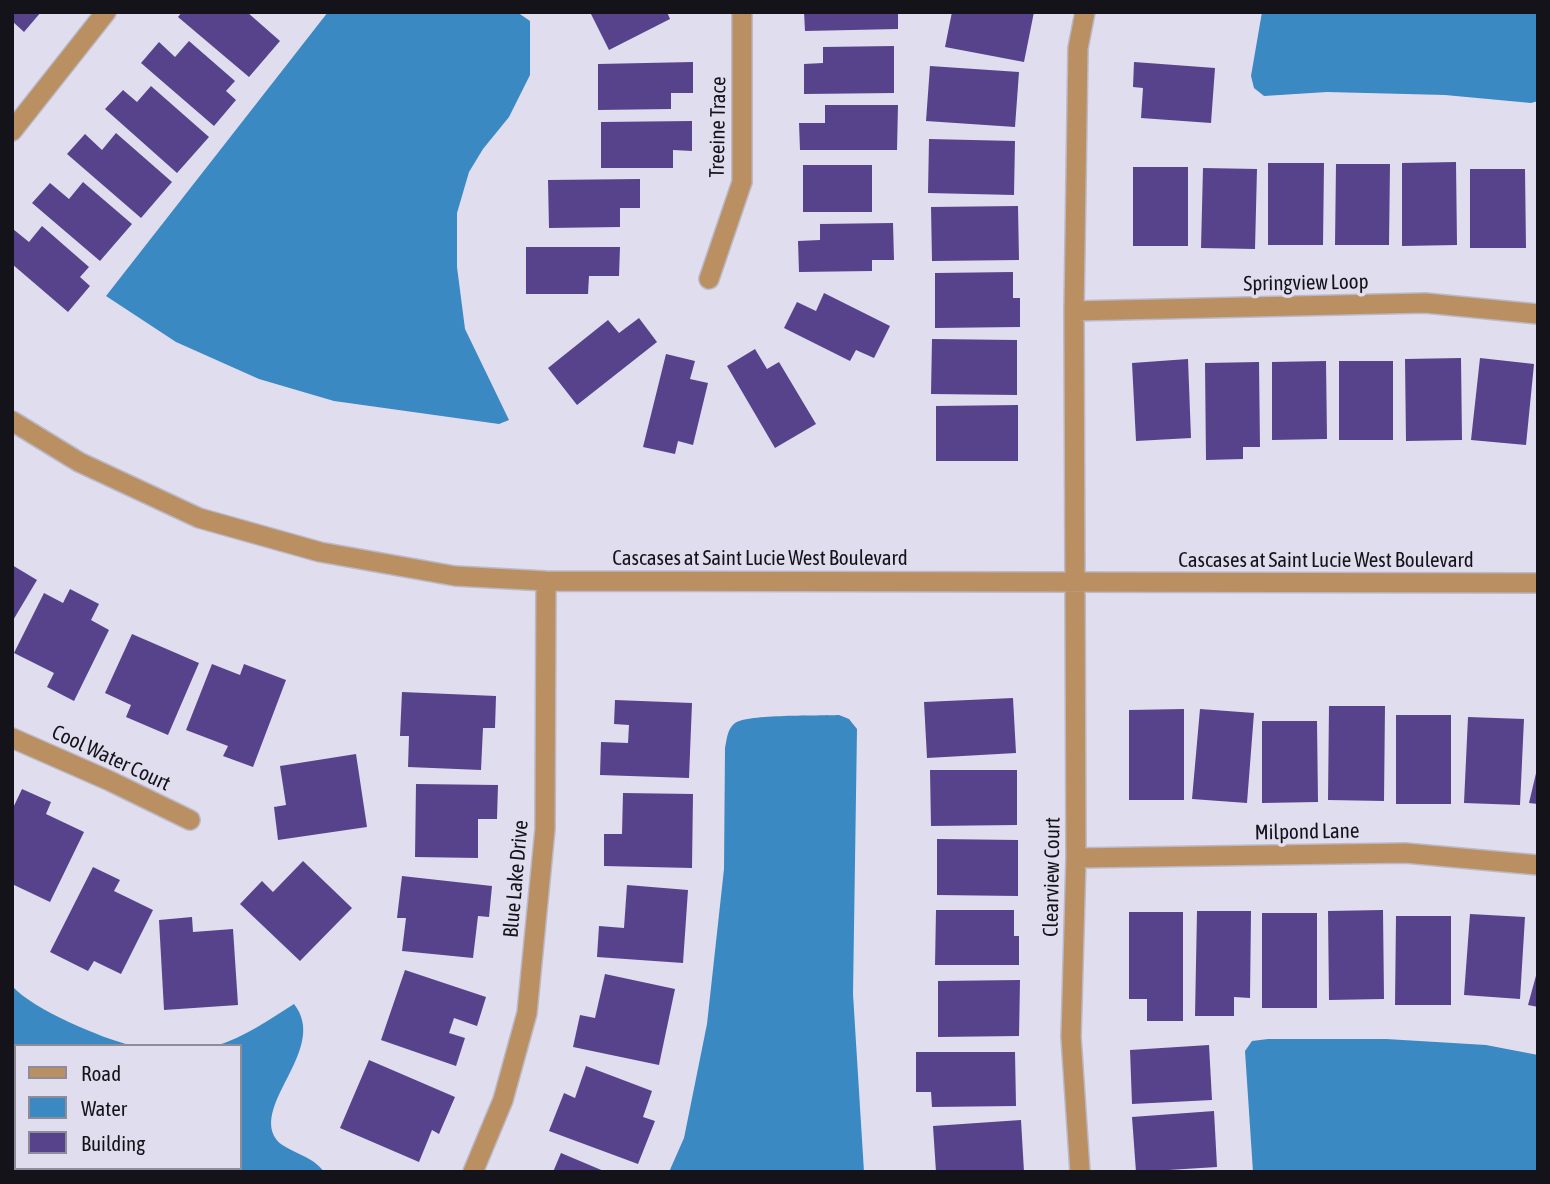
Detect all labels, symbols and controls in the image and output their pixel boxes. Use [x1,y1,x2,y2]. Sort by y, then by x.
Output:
street label: Treeine Trace [705,76,731,178]
street label: Springview Loop [1243,269,1369,297]
street label: Cascases at Saint Lucie West Boulevard [612,545,908,571]
street label: Cascases at Saint Lucie West Boulevard [1178,547,1474,573]
street label: Cool Water Court [48,720,174,796]
street label: Clearview Court [1038,817,1066,937]
street label: Milpond Lane [1254,818,1360,846]
street label: Blue Lake Drive [498,819,534,939]
legend [14,1044,242,1170]
text: Road [81,1061,121,1085]
text: Water [81,1096,127,1120]
text: Building [81,1131,145,1155]

